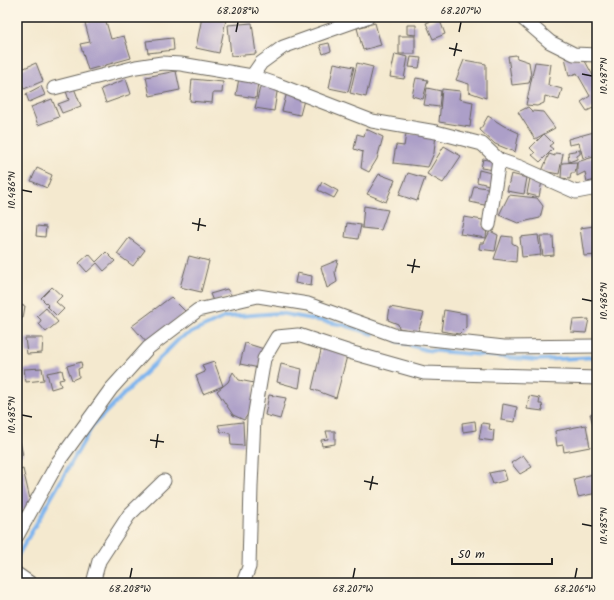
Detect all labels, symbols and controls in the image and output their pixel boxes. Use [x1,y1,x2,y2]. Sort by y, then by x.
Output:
text: 68.208°W [217,3,259,19]
text: 68.207°W [441,3,481,19]
text: 10.487°N [596,57,612,94]
text: 10.486°N [4,171,20,209]
text: 10.486°N [596,282,612,320]
text: 10.485°N [4,396,20,434]
text: 10.485°N [596,507,612,545]
scale bar [452,540,552,566]
text: 50 m [458,545,485,564]
text: 68.208°W [109,581,151,597]
text: 68.207°W [333,581,373,597]
text: 68.206°W [554,581,596,597]

